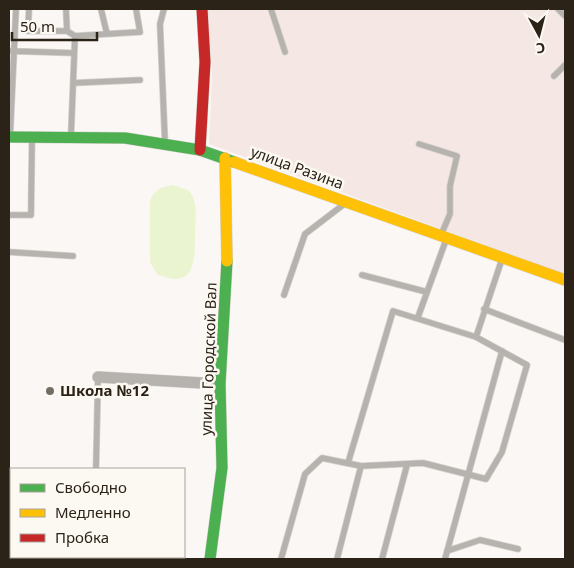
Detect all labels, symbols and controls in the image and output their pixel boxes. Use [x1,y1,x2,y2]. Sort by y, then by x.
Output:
scale bar [12,10,98,42]
north arrow [514,10,564,60]
text: 50 m [20,16,55,36]
text: С [535,38,546,58]
street label: улица Разина [248,141,347,193]
street label: улица Городской Вал [195,282,221,436]
place label: Школа №12 [60,380,149,400]
marker: Школа №12 [44,385,56,397]
legend [10,468,185,558]
text: Свободно [55,477,127,497]
text: Медленно [55,502,131,522]
text: Пробка [55,527,109,547]

